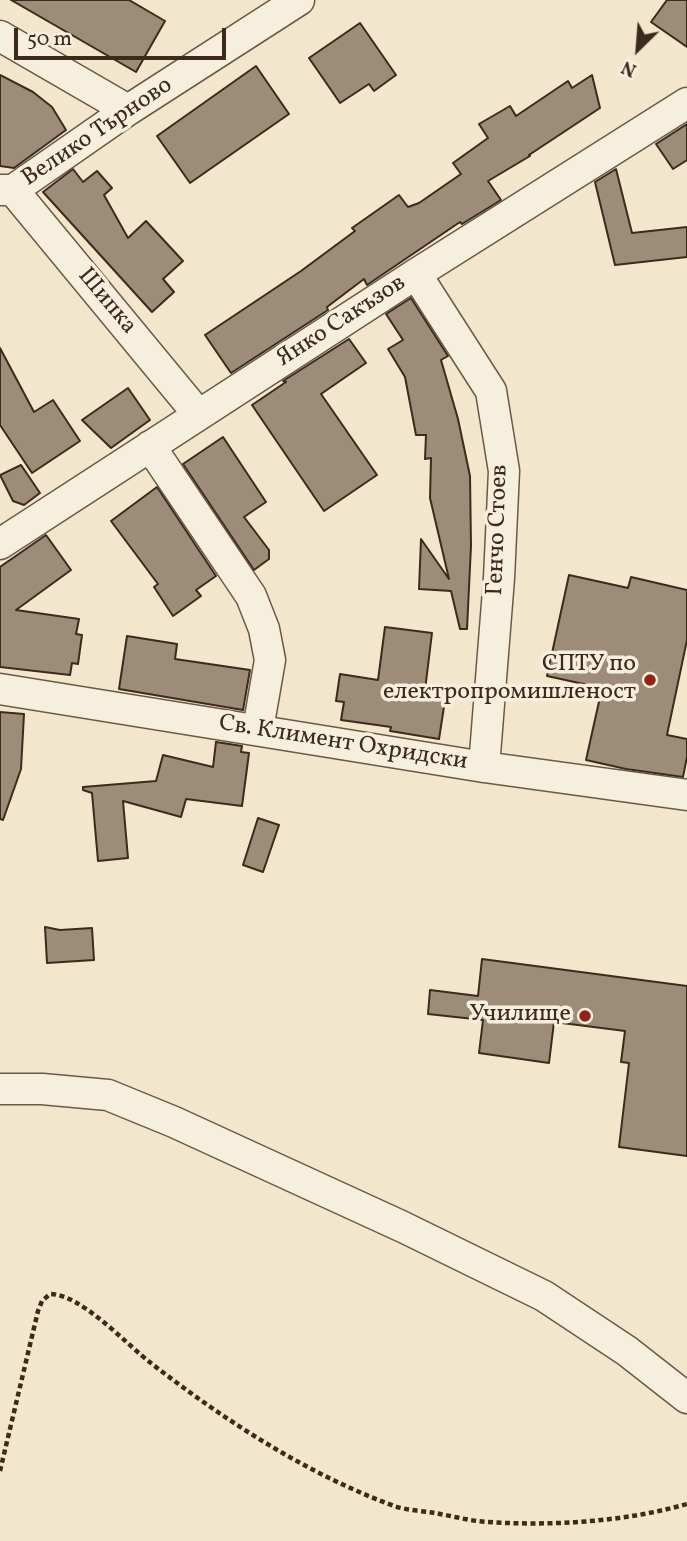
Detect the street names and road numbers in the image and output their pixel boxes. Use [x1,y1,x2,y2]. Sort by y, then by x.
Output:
street label: Велико Търново [17,72,179,194]
street label: Шипка [70,263,142,341]
street label: Янко Сакъзов [272,270,412,374]
street label: Генчо Стоев [482,464,516,596]
street label: Св. Климент Охридски [217,710,469,778]

